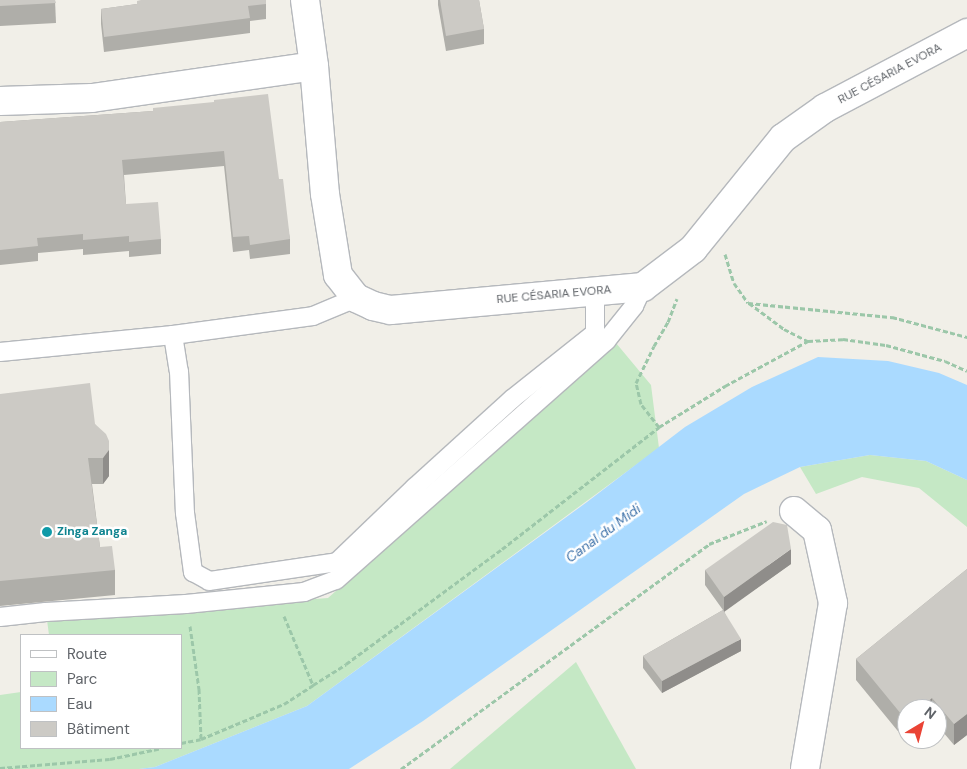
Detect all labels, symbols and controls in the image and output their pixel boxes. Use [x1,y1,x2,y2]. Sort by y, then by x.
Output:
street label: RUE CÉSARIA EVORA [836,41,944,107]
street label: RUE CÉSARIA EVORA [496,283,612,307]
water label: Canal du Midi [562,500,644,566]
place label: Zinga Zanga [57,525,127,539]
marker: Zinga Zanga [41,526,53,538]
legend [20,634,182,749]
text: Route [67,644,107,664]
text: Parc [67,669,97,689]
text: Eau [67,694,92,714]
north arrow [897,699,947,749]
text: N [921,703,940,723]
text: Bâtiment [67,719,130,739]

